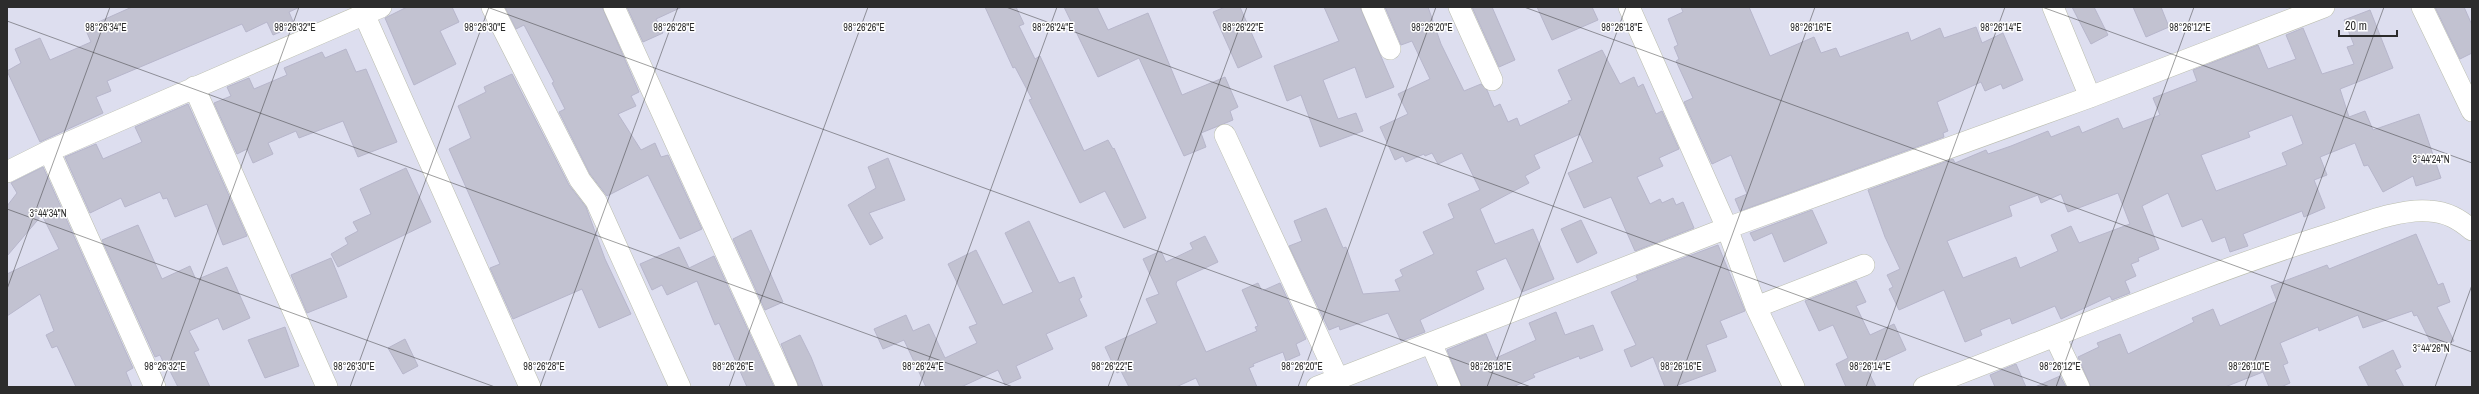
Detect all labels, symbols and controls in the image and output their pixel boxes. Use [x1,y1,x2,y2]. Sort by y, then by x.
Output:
scale bar [2339,12,2397,38]
text: 20 m [2345,18,2367,34]
text: 98°26'34"E [85,21,127,34]
text: 98°26'32"E [274,21,316,34]
text: 98°26'30"E [464,21,506,34]
text: 98°26'28"E [653,21,695,34]
text: 98°26'26"E [843,21,885,34]
text: 98°26'24"E [1032,21,1074,34]
text: 98°26'22"E [1222,21,1264,34]
text: 98°26'20"E [1411,21,1453,34]
text: 98°26'18"E [1601,21,1643,34]
text: 98°26'16"E [1790,21,1832,34]
text: 98°26'14"E [1980,21,2022,34]
text: 98°26'12"E [2169,21,2211,34]
text: 3°44'24"N [2412,153,2450,166]
text: 3°44'34"N [29,207,67,220]
text: 3°44'26"N [2412,342,2450,355]
text: 98°26'32"E [144,360,186,373]
text: 98°26'30"E [333,360,375,373]
text: 98°26'28"E [523,360,565,373]
text: 98°26'26"E [712,360,754,373]
text: 98°26'24"E [902,360,944,373]
text: 98°26'22"E [1091,360,1133,373]
text: 98°26'20"E [1281,360,1323,373]
text: 98°26'18"E [1470,360,1512,373]
text: 98°26'16"E [1660,360,1702,373]
text: 98°26'14"E [1849,360,1891,373]
text: 98°26'12"E [2039,360,2081,373]
text: 98°26'10"E [2228,360,2270,373]

